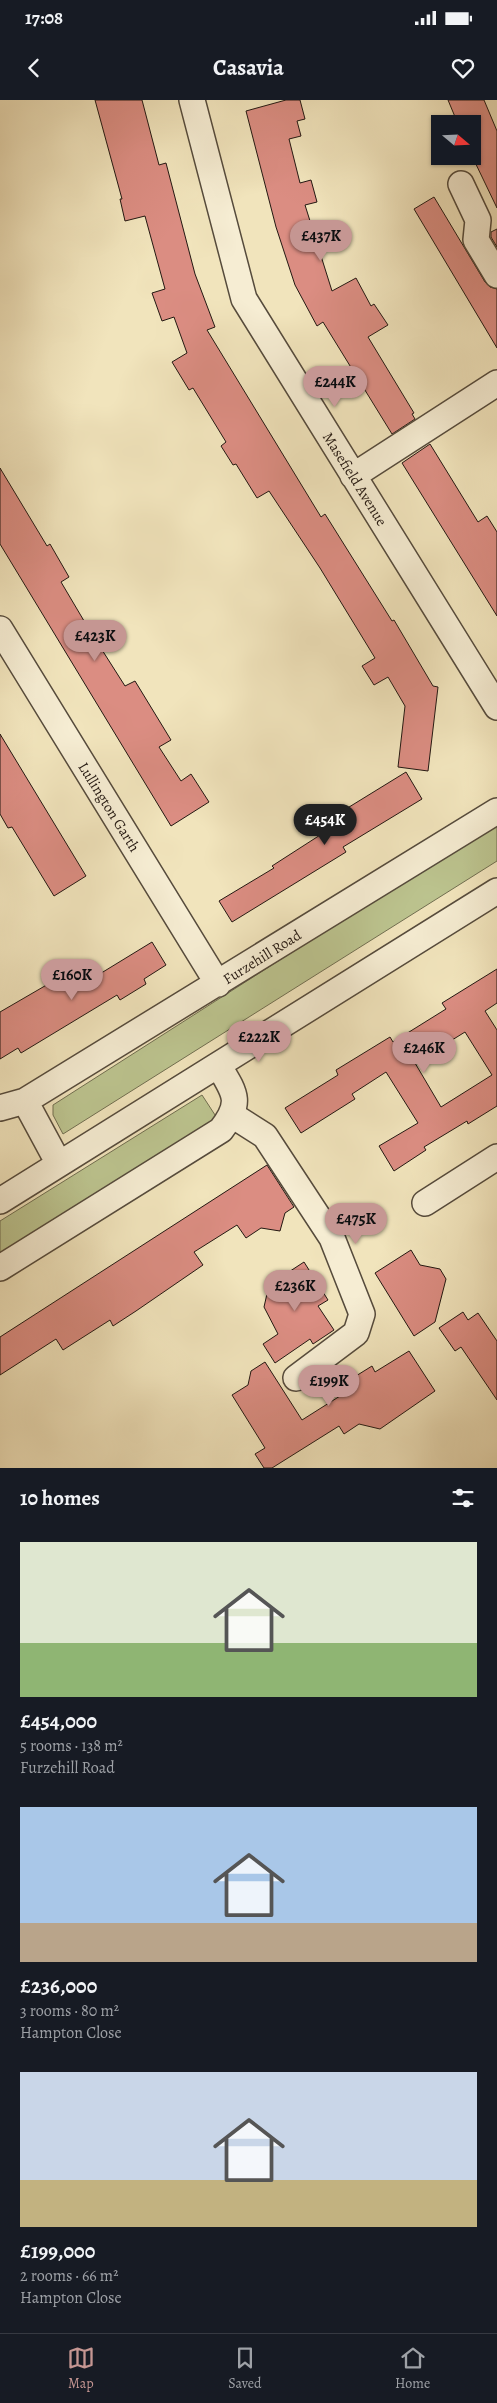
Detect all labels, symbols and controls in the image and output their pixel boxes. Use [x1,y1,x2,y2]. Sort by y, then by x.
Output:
text: 17:08 [25,5,63,31]
text: Casavia [213,53,284,83]
icon: back [20,54,48,82]
icon: heart [449,54,477,82]
north arrow [431,115,481,165]
map controls [431,115,481,165]
pin: £437K [286,220,356,262]
text: £437K [301,225,341,247]
pin: £244K [300,366,370,408]
text: £244K [314,371,356,393]
street label: Masefield Avenue [318,428,392,530]
pin: £423K [60,620,130,662]
text: £423K [75,625,115,647]
street label: Lullington Garth [73,758,145,856]
pin: £454K [290,804,360,846]
text: £454K [305,809,345,831]
street label: Furzehill Road [219,924,306,989]
pin: £160K [37,958,107,1001]
text: £160K [52,964,92,986]
pin: £222K [224,1020,294,1063]
text: £222K [238,1026,280,1048]
pin: £246K [389,1032,459,1074]
text: £246K [403,1037,445,1059]
pin: £475K [321,1202,391,1245]
text: £475K [336,1208,376,1230]
pin: £236K [260,1270,330,1312]
text: £236K [275,1275,315,1297]
pin: £199K [294,1364,364,1407]
text: £199K [309,1370,349,1392]
text: 10 homes [20,1484,100,1512]
icon: filters [449,1484,477,1512]
icon: home [204,1575,294,1665]
text: £454,000 [20,1707,97,1735]
text: 5 rooms · 138 m² [20,1735,123,1757]
text: Furzehill Road [20,1757,115,1779]
icon: home [204,1840,294,1930]
text: £236,000 [20,1972,97,2000]
text: 3 rooms · 80 m² [20,2000,119,2022]
text: Hampton Close [20,2022,122,2044]
icon: home [204,2105,294,2195]
text: £199,000 [20,2237,95,2265]
text: 2 rooms · 66 m² [20,2265,118,2287]
text: Hampton Close [20,2287,122,2309]
tab: Map [67,2344,95,2393]
tab: Saved [228,2344,262,2393]
tab: Home [395,2344,430,2393]

